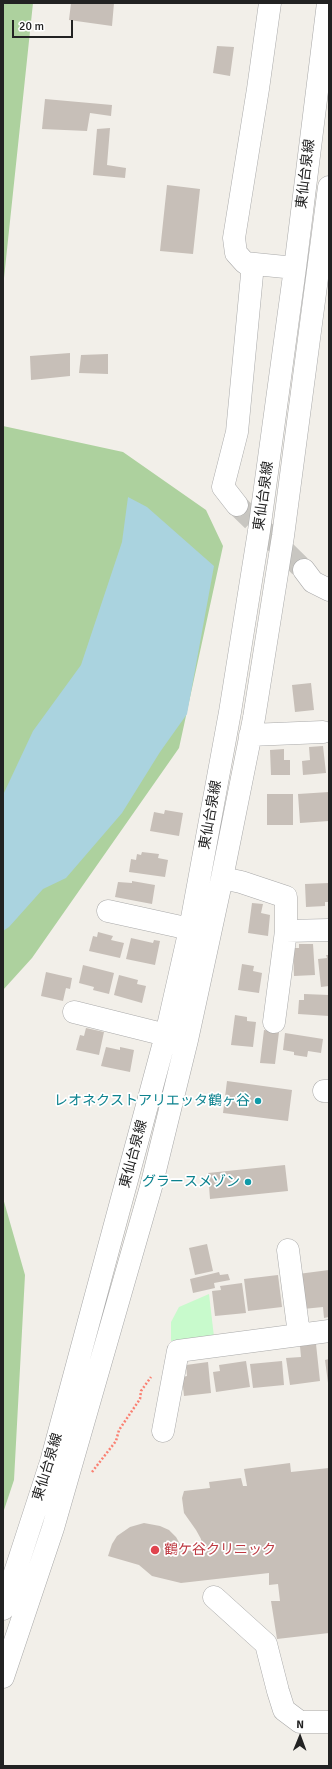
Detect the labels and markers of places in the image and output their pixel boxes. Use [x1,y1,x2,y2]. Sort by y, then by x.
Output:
place label: レオネクストアリエッタ鶴ヶ谷 [54,1093,250,1109]
marker: レオネクストアリエッタ鶴ヶ谷 [253,1096,263,1106]
place label: グラースメゾン [142,1174,240,1190]
marker: グラースメゾン [243,1177,253,1187]
place label: 鶴ケ谷クリニック [164,1542,276,1558]
marker: 鶴ケ谷クリニック [149,1544,161,1556]

